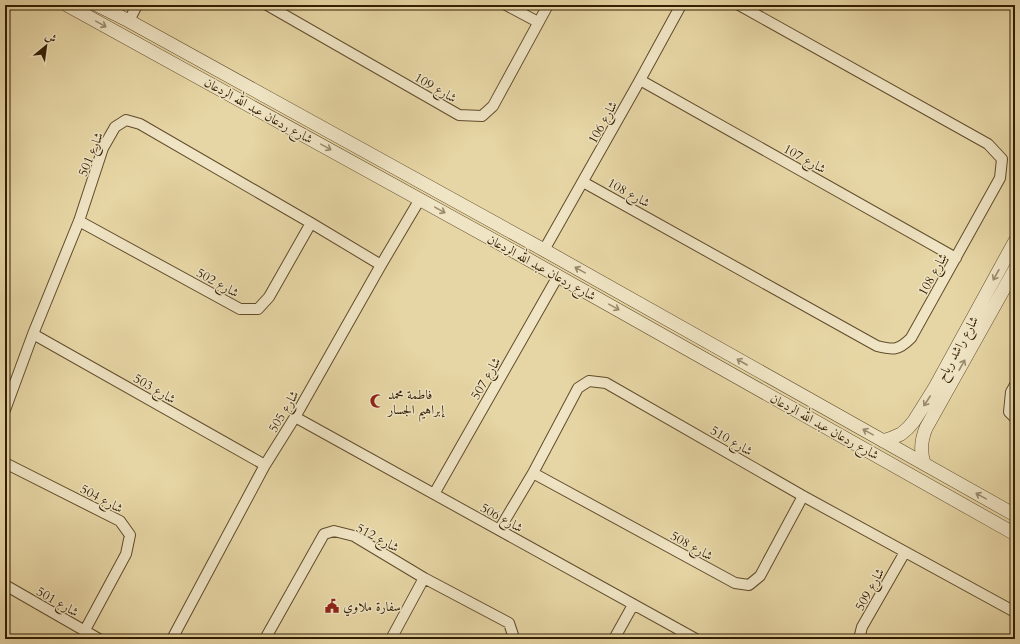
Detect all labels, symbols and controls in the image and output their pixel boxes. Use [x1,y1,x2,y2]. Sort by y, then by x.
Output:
one-way arrow [95,20,107,28]
north arrow [26,26,66,66]
text: ش [42,28,59,47]
street label: شارع 109 [410,69,460,109]
street label: شارع ردعان عبد الله الردعان [200,72,317,150]
street label: شارع 106 [584,98,624,148]
street label: شارع 501 [74,130,110,180]
street label: شارع 107 [779,140,829,180]
one-way arrow [320,144,332,151]
street label: شارع 108 [603,174,653,214]
one-way arrow [434,206,446,214]
street label: شارع ردعان عبد الله الردعان [483,229,600,307]
street label: شارع 108 [914,250,954,300]
street label: شارع 502 [192,264,242,304]
one-way arrow [574,266,586,274]
one-way arrow [992,269,1000,281]
one-way arrow [608,304,620,312]
street label: شارع راشد رباح [933,313,985,385]
street label: شارع 507 [467,354,507,404]
one-way arrow [736,357,748,365]
one-way arrow [958,359,966,371]
street label: شارع 503 [129,370,179,410]
place label: فاطمة محمد إبراهيم الجسار [386,386,445,423]
street label: شارع 505 [264,387,305,437]
street label: شارع ردعان عبد الله الردعان [766,388,883,466]
mosque icon: فاطمة محمد إبراهيم الجسار [369,393,385,409]
one-way arrow [922,395,930,407]
street label: شارع 510 [706,422,756,462]
one-way arrow [862,428,874,435]
street label: شارع 504 [76,480,126,519]
one-way arrow [975,491,987,499]
street label: شارع 506 [476,499,526,539]
street label: شارع 512 [352,519,402,558]
street label: شارع 508 [666,527,716,567]
street label: شارع 509 [851,565,891,615]
street label: شارع 501 [32,583,82,623]
public building icon: سفارة ملاوي [324,598,340,614]
place label: سفارة ملاوي [343,598,401,617]

